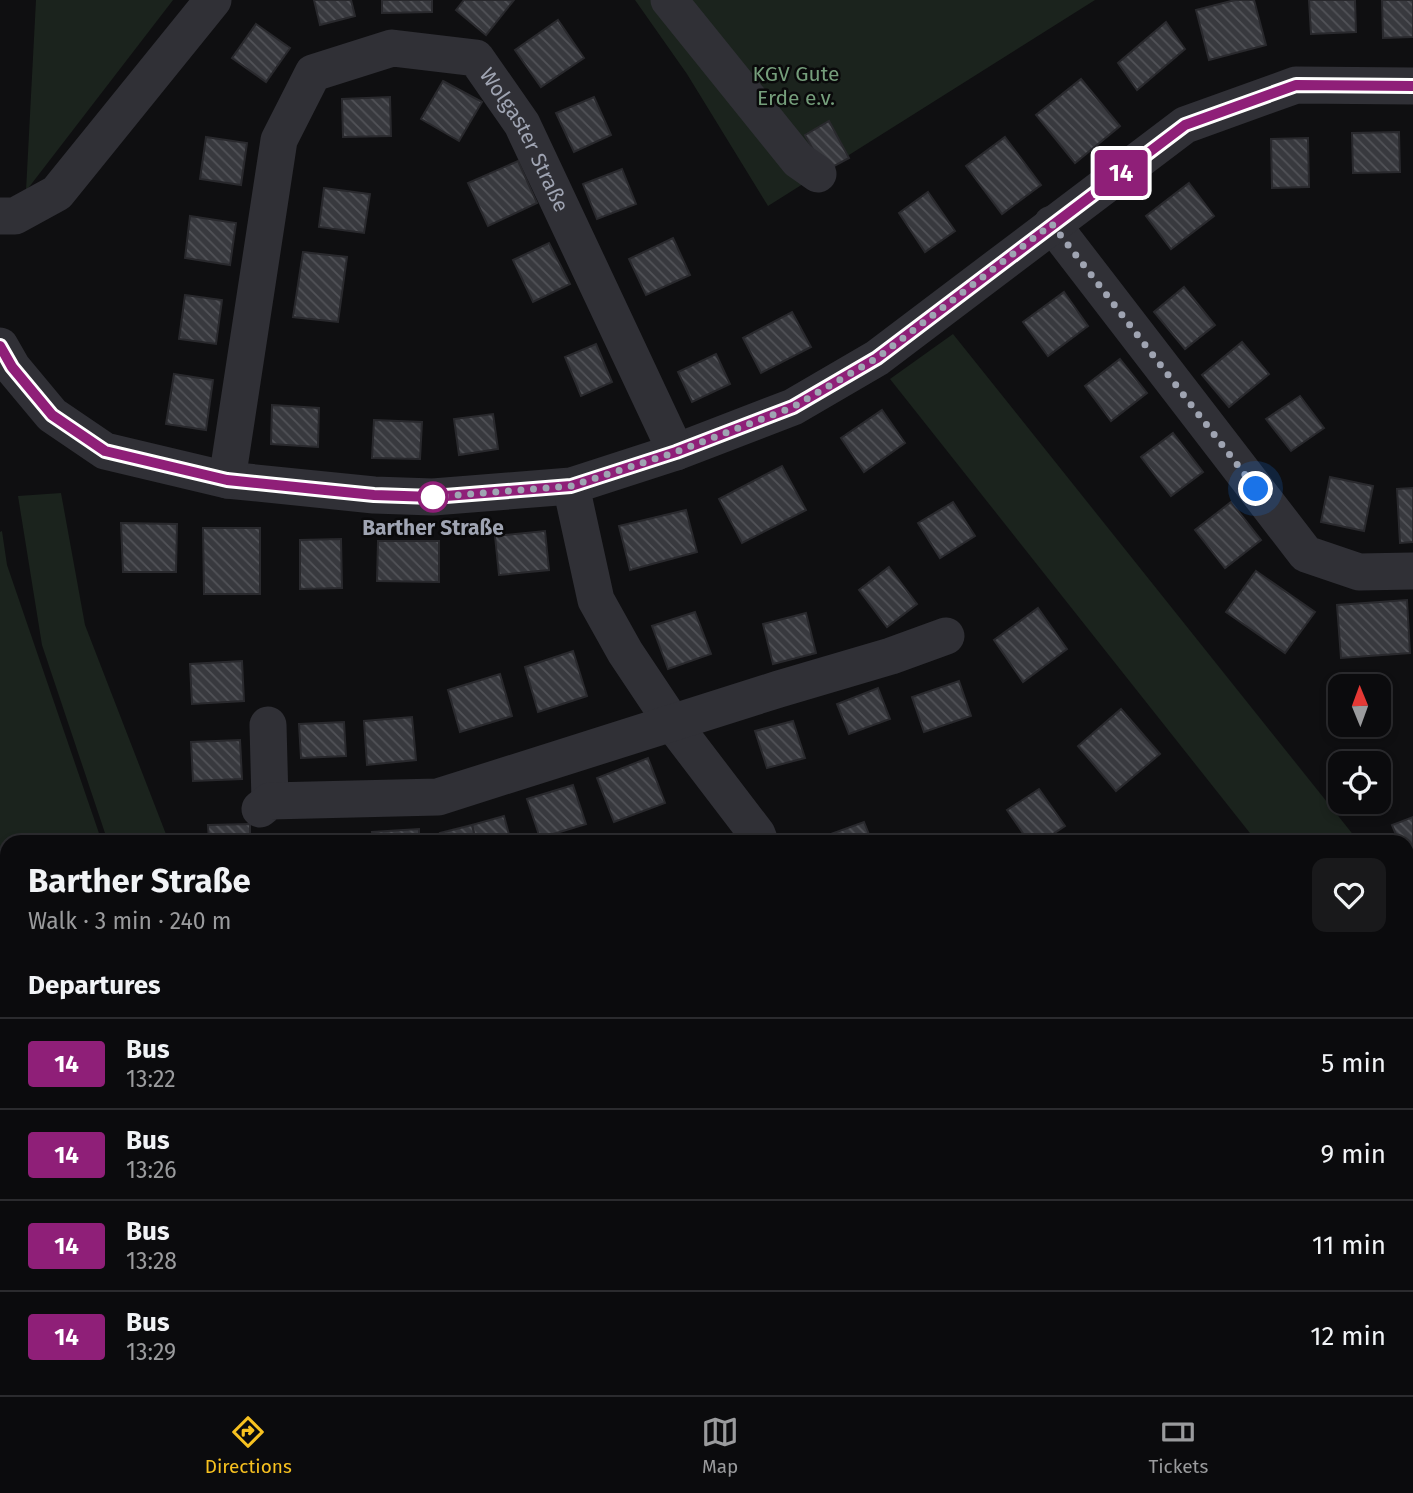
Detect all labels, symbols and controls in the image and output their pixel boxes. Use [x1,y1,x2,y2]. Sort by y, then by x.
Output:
park label: KGV Gute Erde e.v. [753,61,839,111]
street label: Wolgaster Straße [474,63,574,216]
line badge: 14 [1090,150,1152,196]
text: 14 [1109,159,1133,187]
your location [1238,471,1273,506]
marker: Barther Straße [418,482,448,512]
place label: Barther Straße [362,515,504,541]
north arrow [1328,674,1391,737]
map controls [1328,674,1391,814]
button: locate [1328,751,1391,814]
button: heart [1312,858,1386,932]
text: Barther Straße [28,861,251,901]
text: Walk · 3 min · 240 m [28,907,231,935]
text: Departures [28,970,161,1001]
text: Bus [126,1034,169,1065]
text: 5 min [1321,1048,1386,1079]
text: 14 [54,1050,79,1078]
text: 13:22 [126,1065,176,1093]
text: Bus [126,1125,169,1156]
text: 9 min [1321,1139,1386,1170]
text: 14 [54,1141,79,1169]
text: 13:26 [126,1156,177,1184]
text: Bus [126,1216,169,1247]
text: 11 min [1312,1230,1386,1261]
text: 14 [54,1232,79,1260]
text: 13:28 [126,1247,177,1275]
text: Bus [126,1307,169,1338]
text: 12 min [1310,1321,1386,1352]
text: 14 [54,1323,79,1351]
text: 13:29 [126,1338,176,1366]
tab: Directions [205,1413,292,1478]
tab: Map [701,1413,739,1478]
tab: Tickets [1148,1413,1208,1478]

